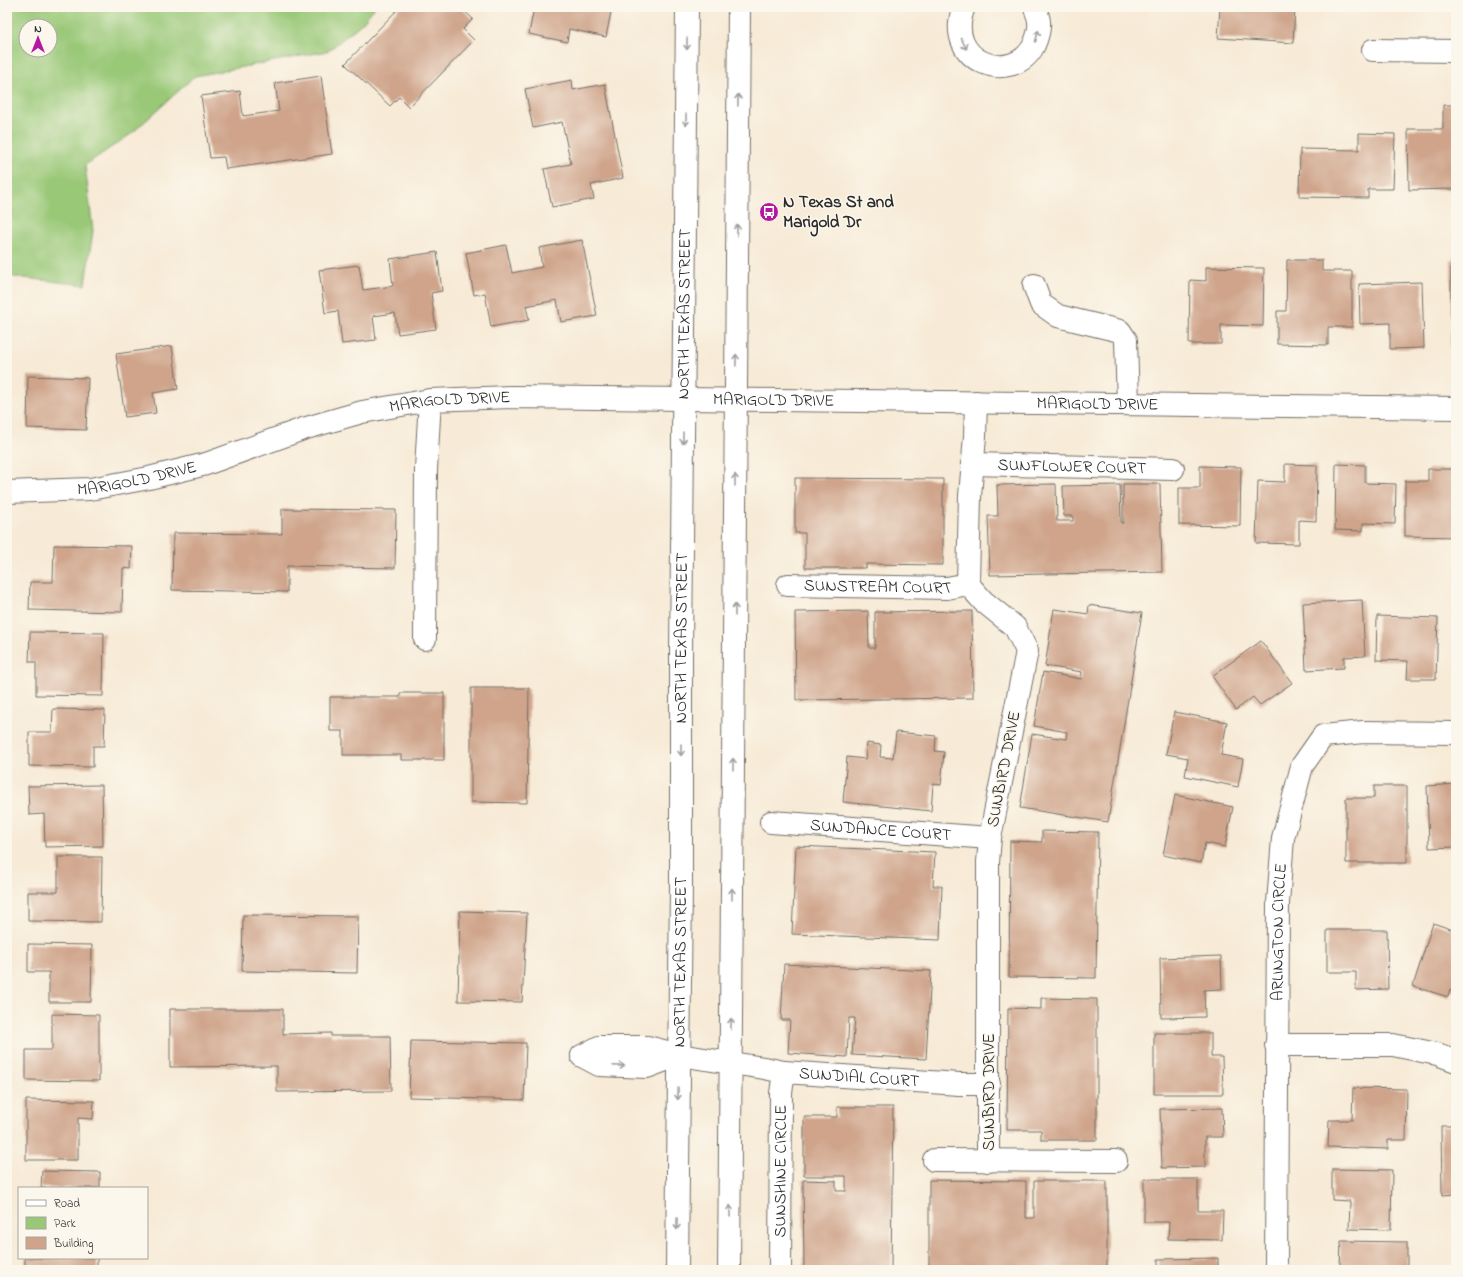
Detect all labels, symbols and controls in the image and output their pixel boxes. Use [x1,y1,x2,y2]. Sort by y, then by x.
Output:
north arrow [18,18,58,58]
text: N [34,21,42,37]
one-way arrow [1034,30,1041,43]
one-way arrow [683,37,691,50]
one-way arrow [961,38,968,50]
one-way arrow [734,94,742,107]
one-way arrow [682,113,690,126]
place label: N Texas St and Marigold Dr [783,190,894,237]
bus stop icon: N Texas St and Marigold Dr [758,201,780,223]
one-way arrow [733,224,741,237]
street label: NORTH TEXAS STREET [671,228,697,400]
one-way arrow [732,354,740,367]
street label: MARIGOLD DRIVE [387,385,511,419]
street label: MARIGOLD DRIVE [713,387,835,413]
street label: MARIGOLD DRIVE [1037,391,1159,417]
one-way arrow [679,431,687,444]
street label: SUNFLOWER COURT [997,452,1147,481]
street label: MARIGOLD DRIVE [77,454,199,502]
one-way arrow [731,474,739,487]
street label: NORTH TEXAS STREET [668,552,694,723]
street label: SUNSTREAM COURT [804,573,955,601]
one-way arrow [731,604,738,617]
street label: SUNBIRD DRIVE [980,709,1028,829]
one-way arrow [677,743,685,756]
one-way arrow [729,758,737,771]
street label: SUNDANCE COURT [809,812,952,848]
street label: ARLINGTON CIRCLE [1265,862,1294,1001]
street label: NORTH TEXAS STREET [667,876,694,1048]
one-way arrow [728,888,736,901]
one-way arrow [727,1018,735,1031]
street label: SUNBIRD DRIVE [977,1033,1002,1151]
street label: SUNDIAL COURT [798,1061,920,1094]
one-way arrow [612,1062,625,1070]
one-way arrow [675,1087,682,1100]
street label: SUNSHINE CIRCLE [768,1104,793,1238]
legend [18,1187,148,1259]
text: Road [54,1195,80,1213]
one-way arrow [726,1205,733,1218]
text: Park [54,1215,76,1233]
one-way arrow [673,1217,681,1230]
text: Building [53,1235,93,1254]

